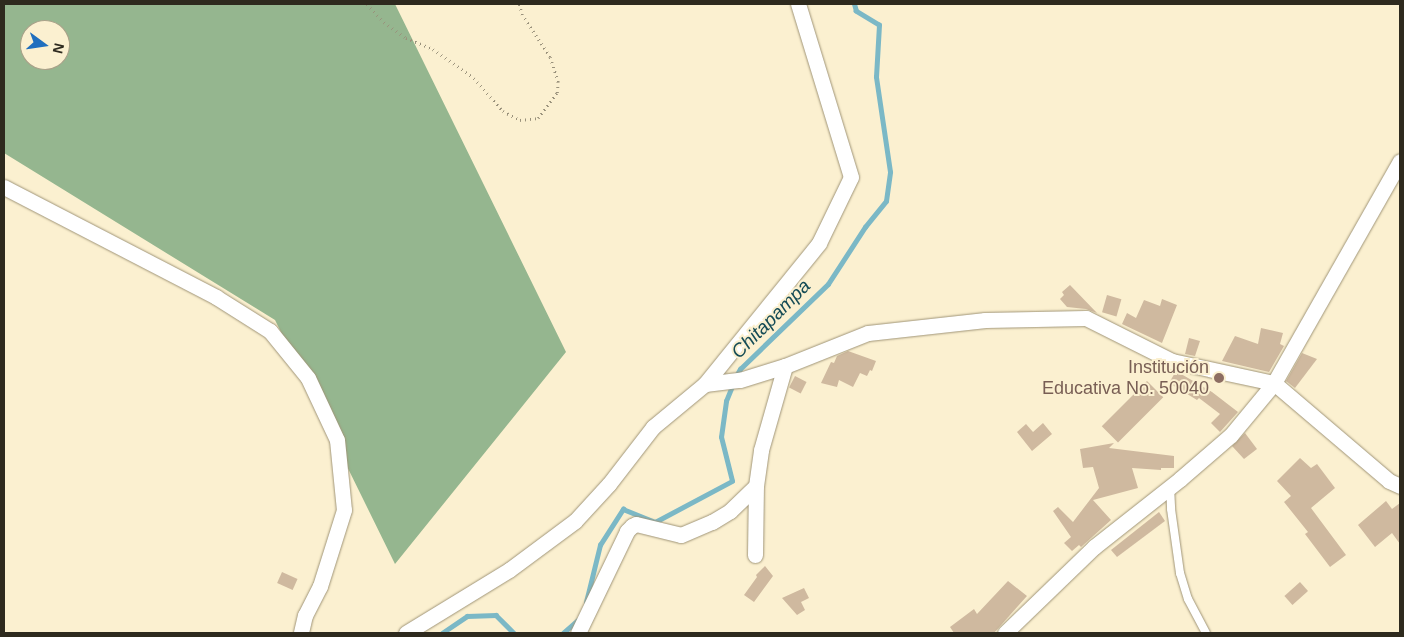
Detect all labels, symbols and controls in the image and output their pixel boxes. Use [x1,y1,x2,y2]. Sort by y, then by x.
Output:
north arrow [20,20,70,70]
text: N [50,42,68,55]
water label: Chitapampa [727,275,815,363]
place label: Institución Educativa No. 50040 [1042,357,1209,399]
marker: Institución Educativa No. 50040 [1213,372,1225,384]

